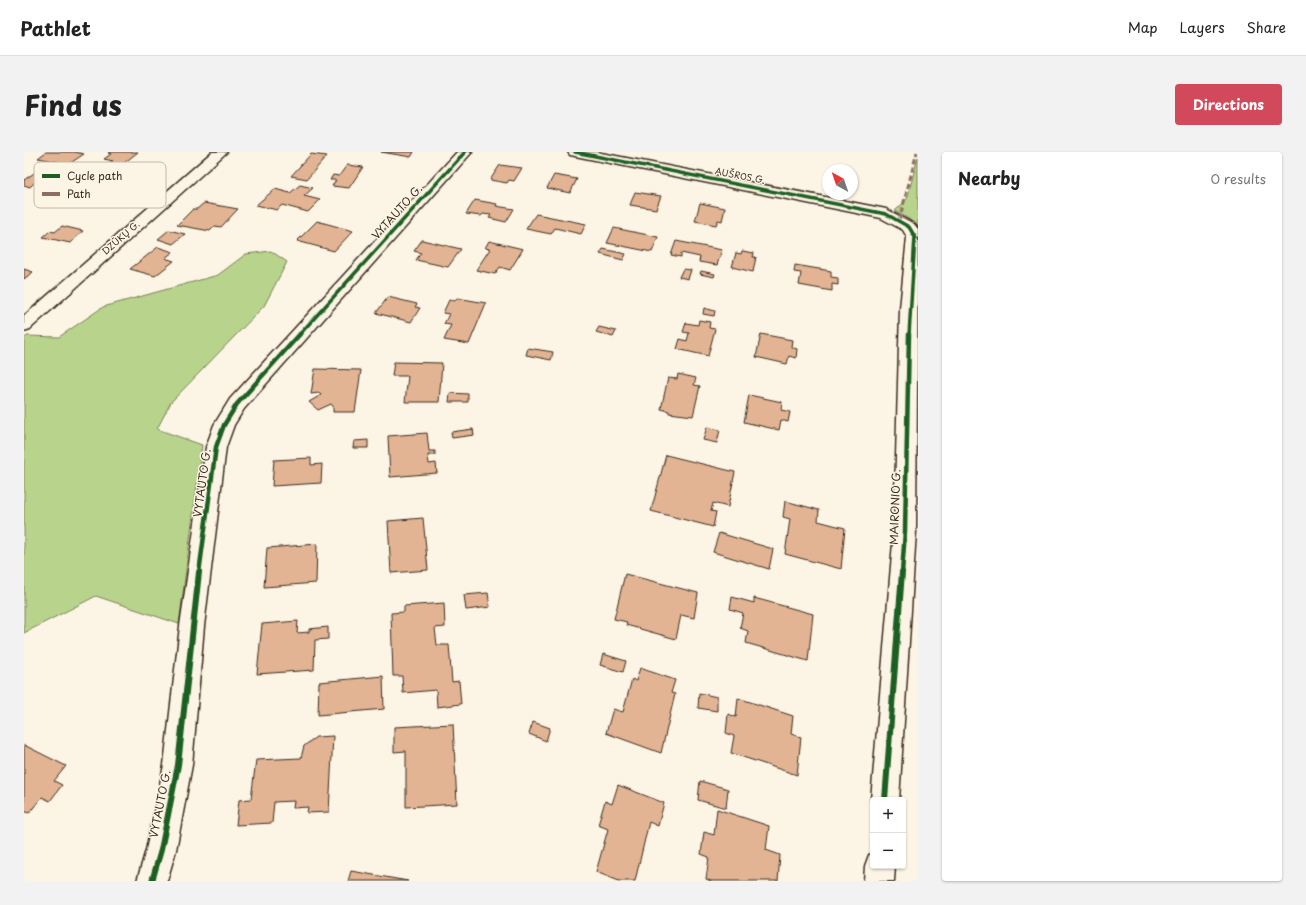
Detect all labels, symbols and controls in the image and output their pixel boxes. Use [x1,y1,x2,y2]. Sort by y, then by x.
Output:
text: Pathlet [20,14,91,42]
text: Map [1128,17,1158,38]
text: Layers [1180,17,1225,38]
text: Share [1247,17,1286,38]
text: Find us [24,83,122,126]
button: Directions [1175,84,1282,125]
legend [34,162,166,208]
street label: AUŠROS G. [714,163,767,187]
north arrow [822,164,858,200]
text: Nearby [958,165,1020,191]
text: Cycle path [67,167,122,184]
text: 0 results [1211,169,1266,188]
street label: VYTAUTO G. [367,180,426,243]
text: Path [67,185,91,202]
street label: DZŪKŲ G. [98,217,142,258]
street label: VYTAUTO G. [188,448,215,518]
street label: MAIRONIO G. [885,469,904,545]
street label: VYTAUTO G. [145,768,174,839]
map controls [870,797,906,869]
button: + [870,797,906,833]
button: − [870,833,906,869]

